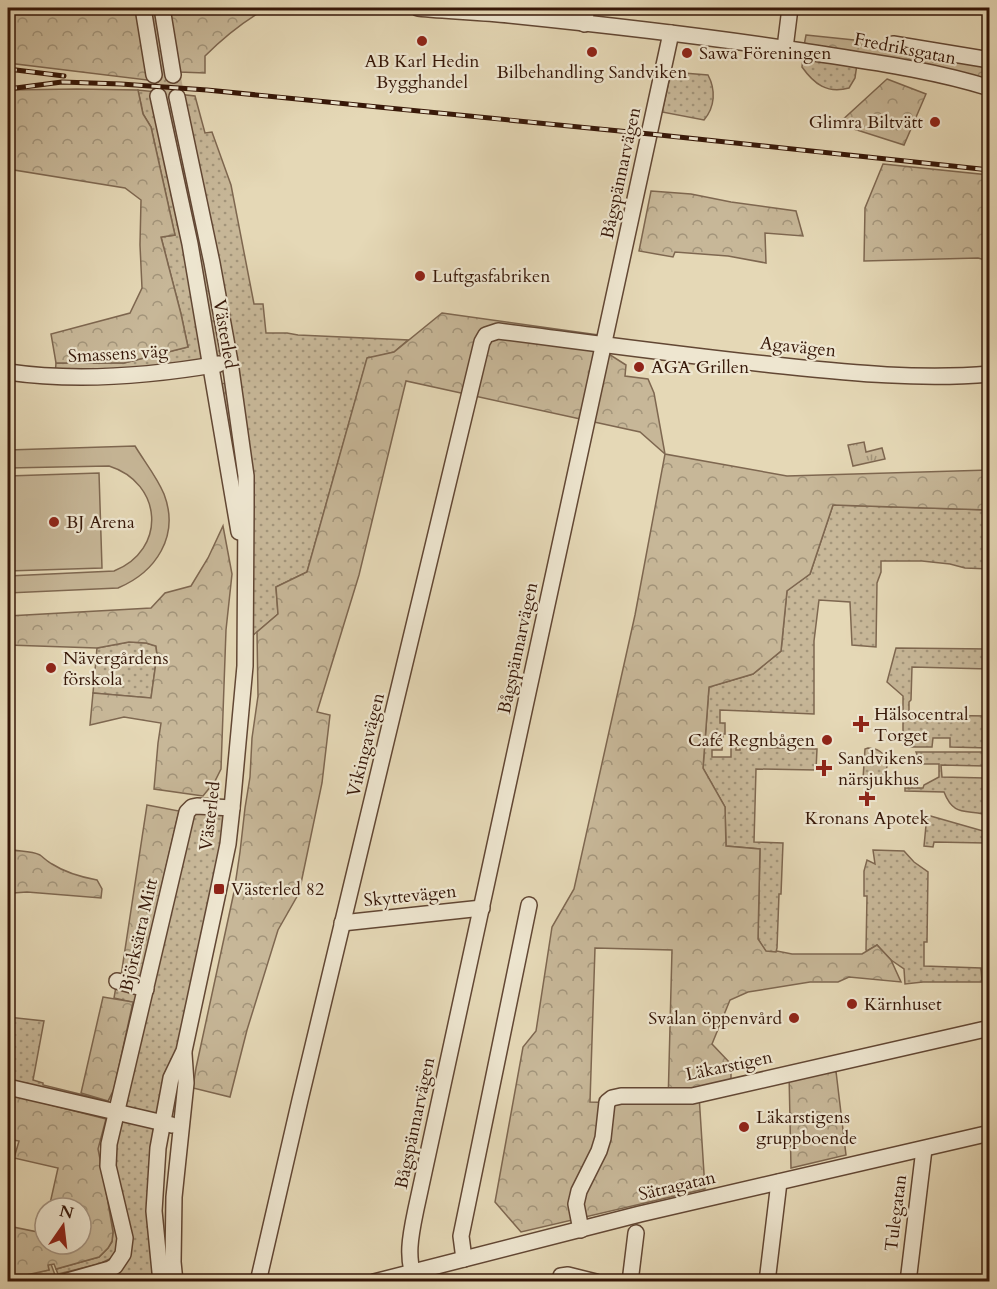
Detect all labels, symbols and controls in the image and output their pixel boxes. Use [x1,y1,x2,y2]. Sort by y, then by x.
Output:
street label: Fredriksgatan [852,27,959,71]
marker: AB Karl Hedin Bygghandel [415,34,429,48]
place label: Sawa Föreningen [699,41,832,66]
marker: Bilbehandling Sandviken [585,45,599,59]
marker: Sawa Föreningen [680,46,694,60]
place label: AB Karl Hedin Bygghandel [364,49,480,95]
place label: Bilbehandling Sandviken [497,60,688,85]
street label: Bågspännarvägen [595,104,647,241]
place label: Glimra Biltvätt [809,110,923,135]
marker: Glimra Biltvätt [928,115,942,129]
place label: Luftgasfabriken [432,264,551,289]
marker: Luftgasfabriken [413,269,427,283]
street label: Västerled [207,297,243,371]
street label: Agavägen [759,331,838,363]
street label: Smassens väg [67,339,170,369]
place label: AGA Grillen [651,355,750,380]
marker: AGA Grillen [632,360,646,374]
place label: BJ Arena [66,510,135,535]
marker: BJ Arena [47,515,61,529]
street label: Bågspännarvägen [492,579,544,716]
place label: Nävergårdens förskola [63,646,169,692]
marker: Nävergårdens förskola [44,661,58,675]
street label: Vikingavägen [341,690,391,800]
place label: Hälsocentral Torget [874,702,969,748]
marker: Hälsocentral Torget [852,715,870,733]
place label: Café Regnbågen [688,728,816,753]
marker: Café Regnbågen [820,733,834,747]
place label: Sandvikens närsjukhus [838,746,923,792]
marker: Sandvikens närsjukhus [815,759,833,777]
street label: Västerled [193,779,227,852]
marker: Kronans Apotek [860,791,874,805]
place label: Kronans Apotek [805,806,930,831]
street label: Björksätra Mitt [114,876,164,994]
place label: Västerled 82 [231,877,324,902]
street label: Skyttevägen [362,879,458,913]
marker: Västerled 82 [212,882,226,896]
place label: Kärnhuset [864,992,942,1017]
marker: Kärnhuset [845,997,859,1011]
place label: Svalan öppenvård [648,1006,782,1031]
marker: Svalan öppenvård [787,1011,801,1025]
street label: Läkarstigen [683,1044,775,1087]
street label: Bågspännarvägen [389,1054,441,1191]
place label: Läkarstigens gruppboende [756,1105,857,1151]
marker: Läkarstigens gruppboende [737,1120,751,1134]
street label: Sätragatan [636,1165,719,1207]
street label: Tulegatan [879,1172,913,1253]
north arrow [33,1196,93,1256]
text: N [57,1200,76,1225]

